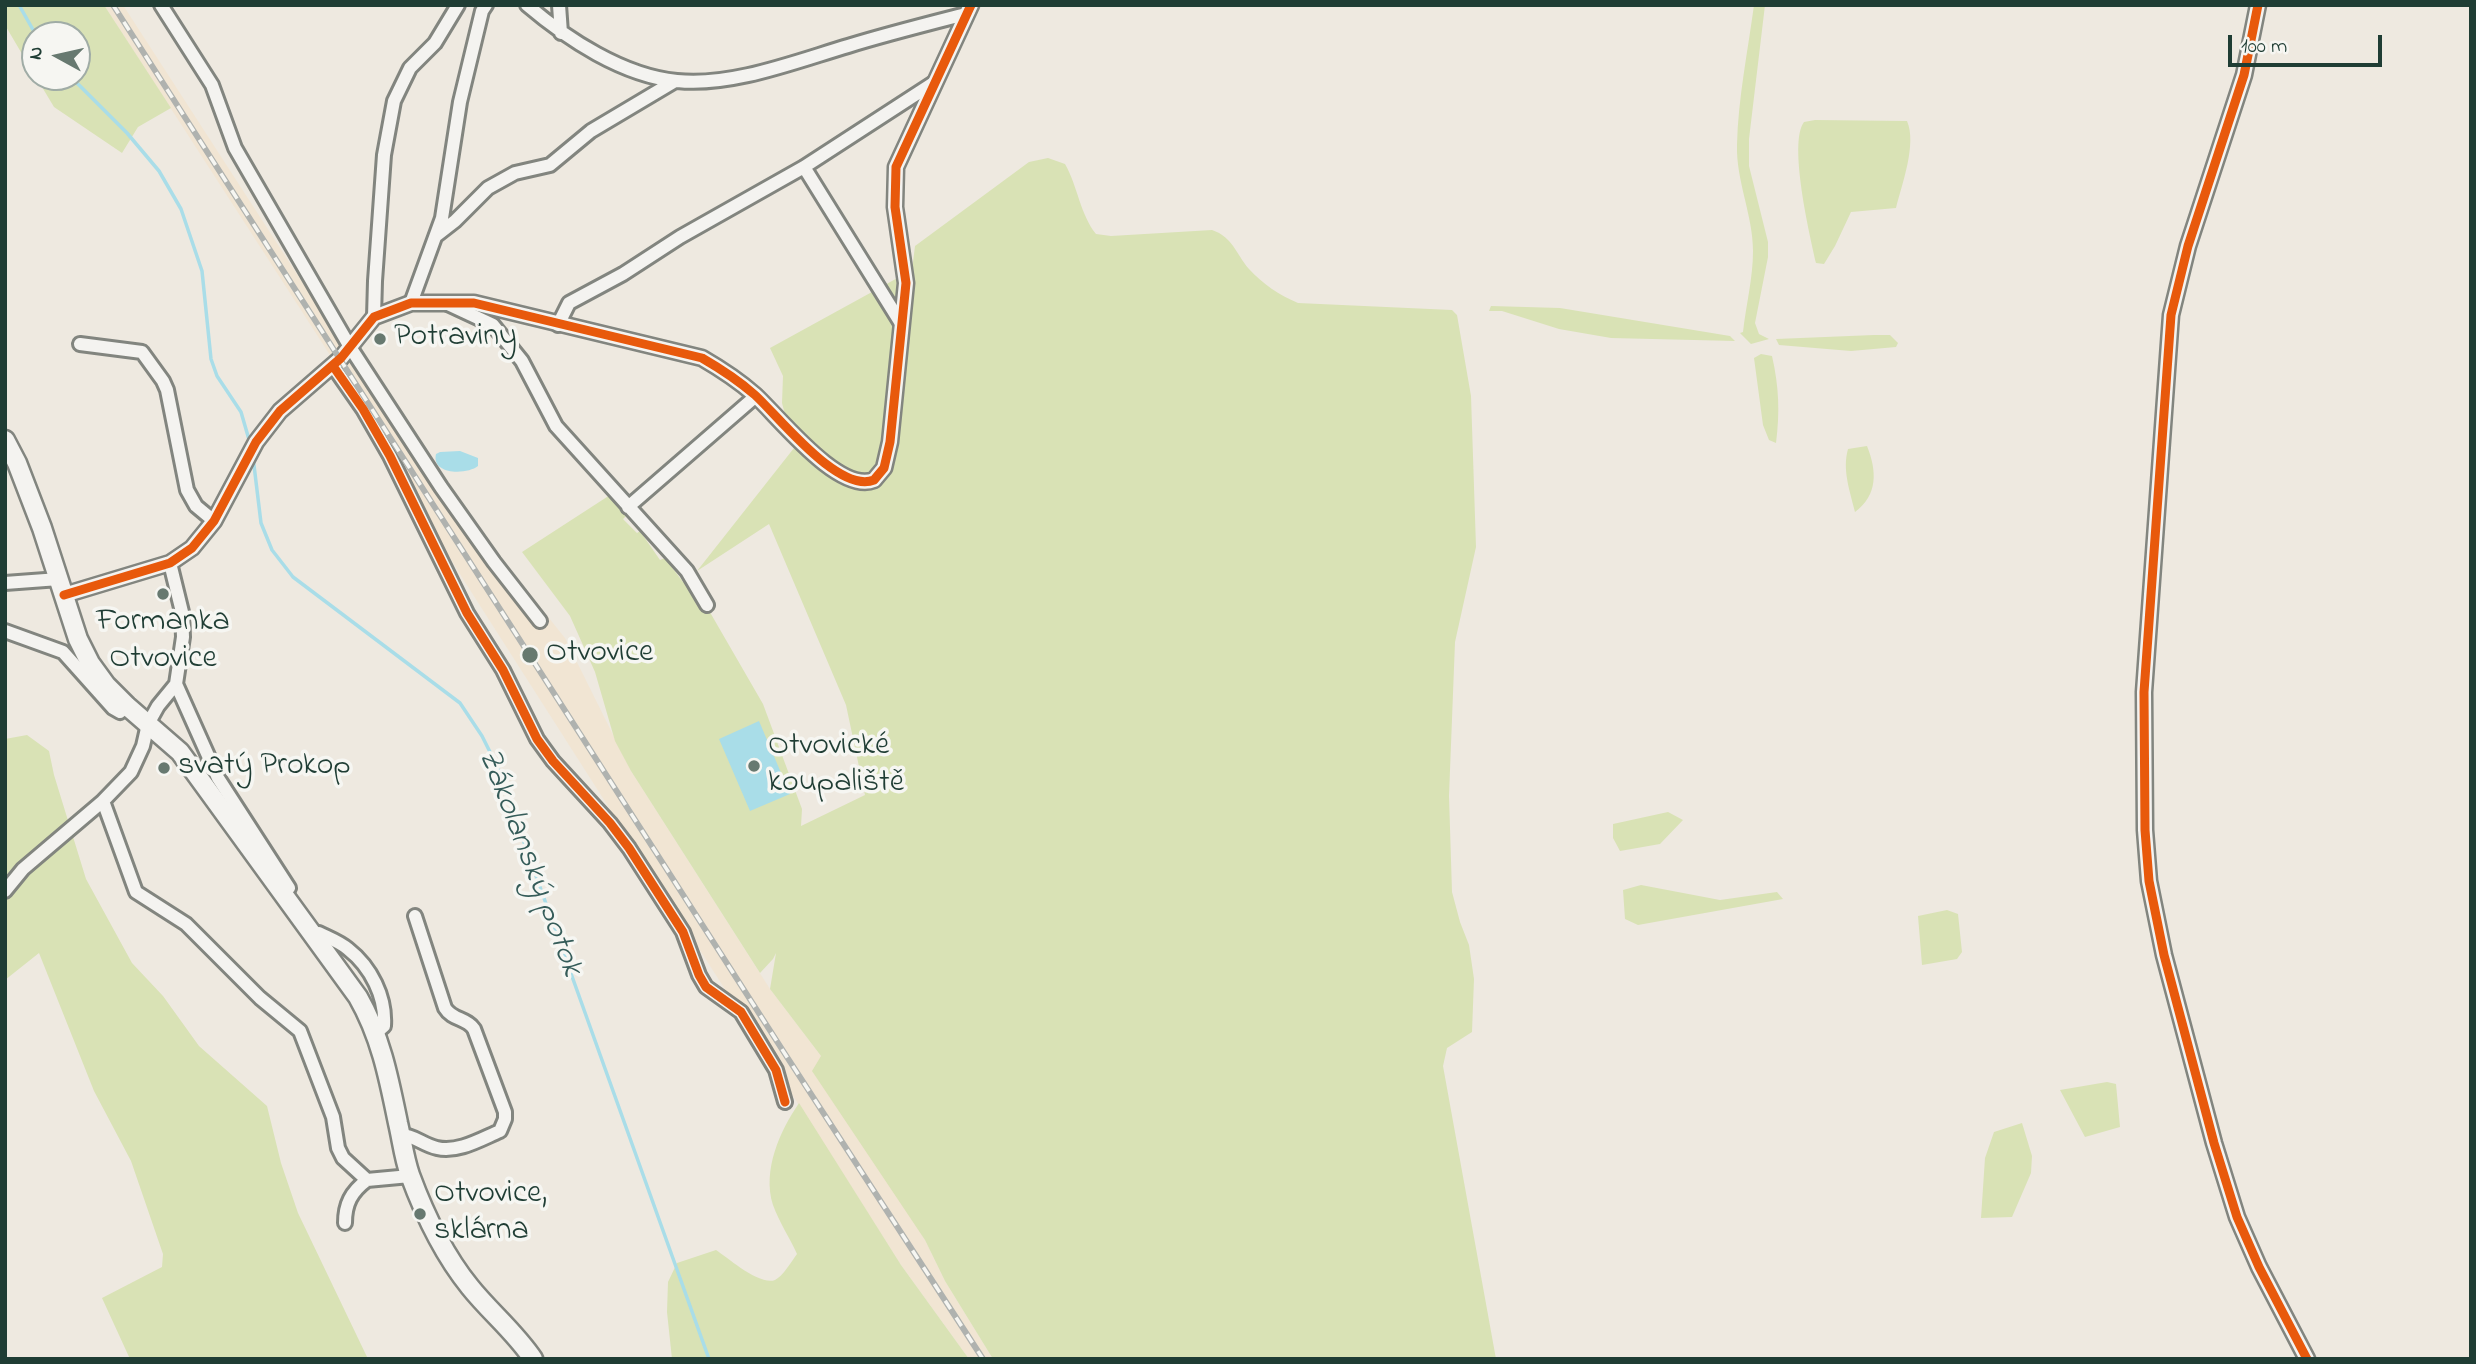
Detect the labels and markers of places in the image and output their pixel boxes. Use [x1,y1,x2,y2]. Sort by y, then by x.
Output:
place label: Potraviny [394,320,517,358]
marker: Potraviny [372,331,388,347]
marker: Formanka Otvovice [155,586,171,602]
place label: Formanka Otvovice [96,605,230,680]
place label: Otvovice [546,636,653,674]
marker: Otvovice [520,645,540,665]
place label: Otvovické koupaliště [768,729,904,804]
place label: svatý Prokop [178,749,351,787]
marker: Otvovické koupaliště [746,758,762,774]
marker: svatý Prokop [156,760,172,776]
place label: Otvovice, sklárna [434,1177,547,1252]
marker: Otvovice, sklárna [412,1206,428,1222]

